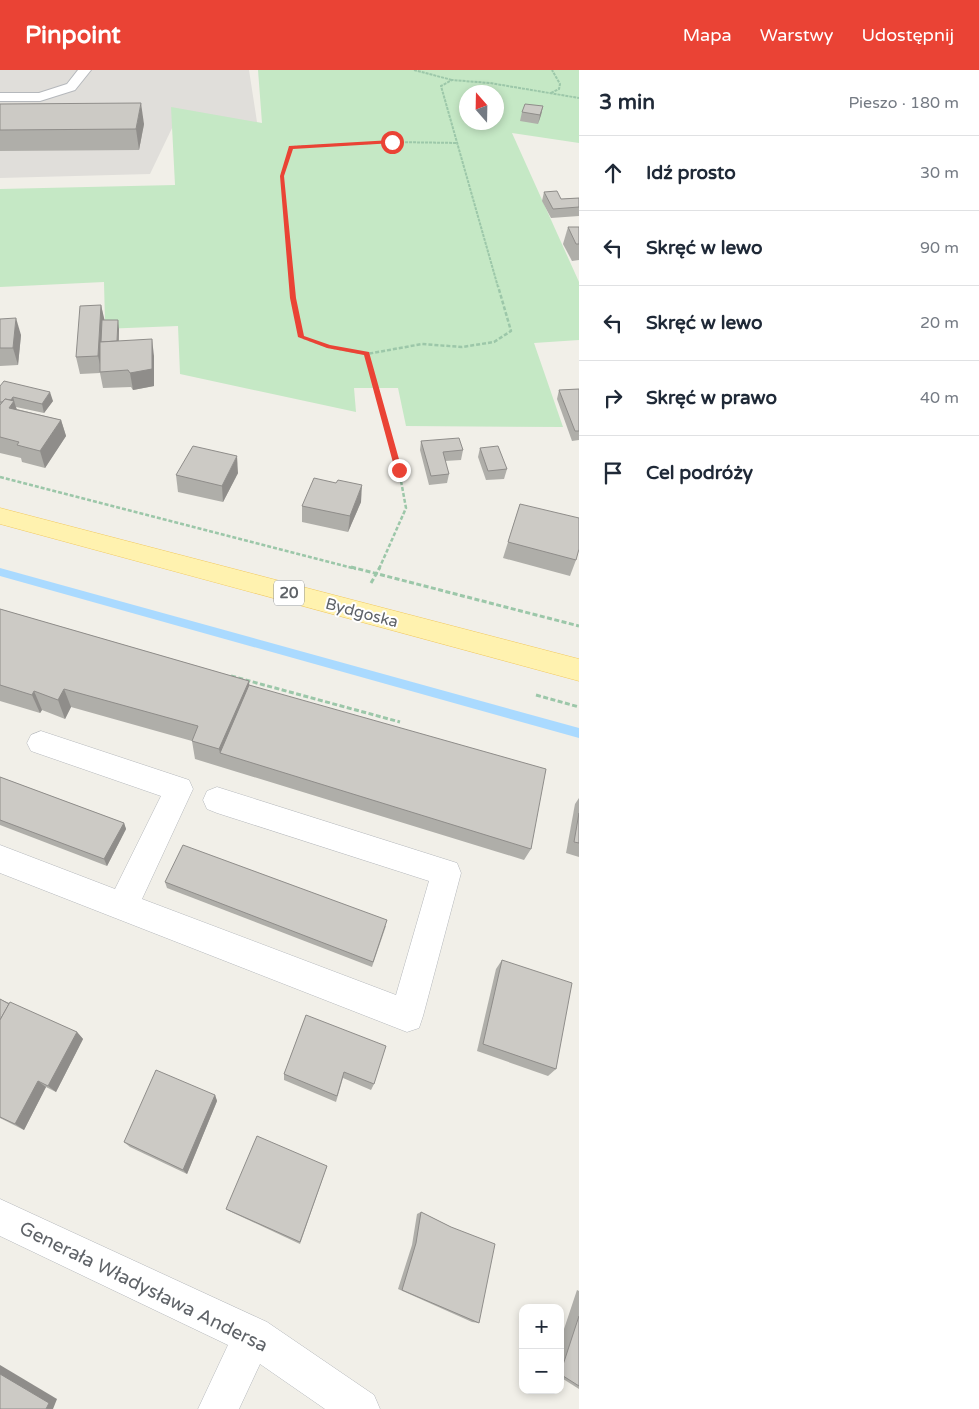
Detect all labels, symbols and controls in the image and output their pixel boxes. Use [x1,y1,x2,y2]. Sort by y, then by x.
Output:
text: Pinpoint [25,21,121,50]
text: Mapa [683,24,732,46]
text: Warstwy [760,24,833,46]
text: Udostępnij [861,24,954,46]
north arrow [459,85,504,130]
text: 3 min [599,90,655,115]
text: Pieszo · 180 m [848,93,959,113]
route start [381,131,404,154]
icon: ahead [599,159,627,187]
text: Idź prosto [646,162,736,184]
text: 30 m [920,163,959,183]
icon: left [599,234,627,262]
text: Skręć w lewo [646,237,763,259]
text: 90 m [920,238,959,258]
icon: left [599,309,627,337]
text: Skręć w lewo [646,312,763,334]
text: 20 m [920,313,959,333]
icon: right [599,384,627,412]
text: Skręć w prawo [646,387,777,409]
text: 40 m [920,388,959,408]
route end [388,459,411,482]
icon: arrive [599,459,627,487]
text: Cel podróży [646,462,753,484]
road number: 20 [274,580,304,606]
street label: Bydgoska [323,594,400,632]
street label: Generała Władysława Andersa [16,1217,271,1357]
map controls [519,1304,564,1394]
button: + [519,1304,564,1349]
button: − [519,1349,564,1394]

